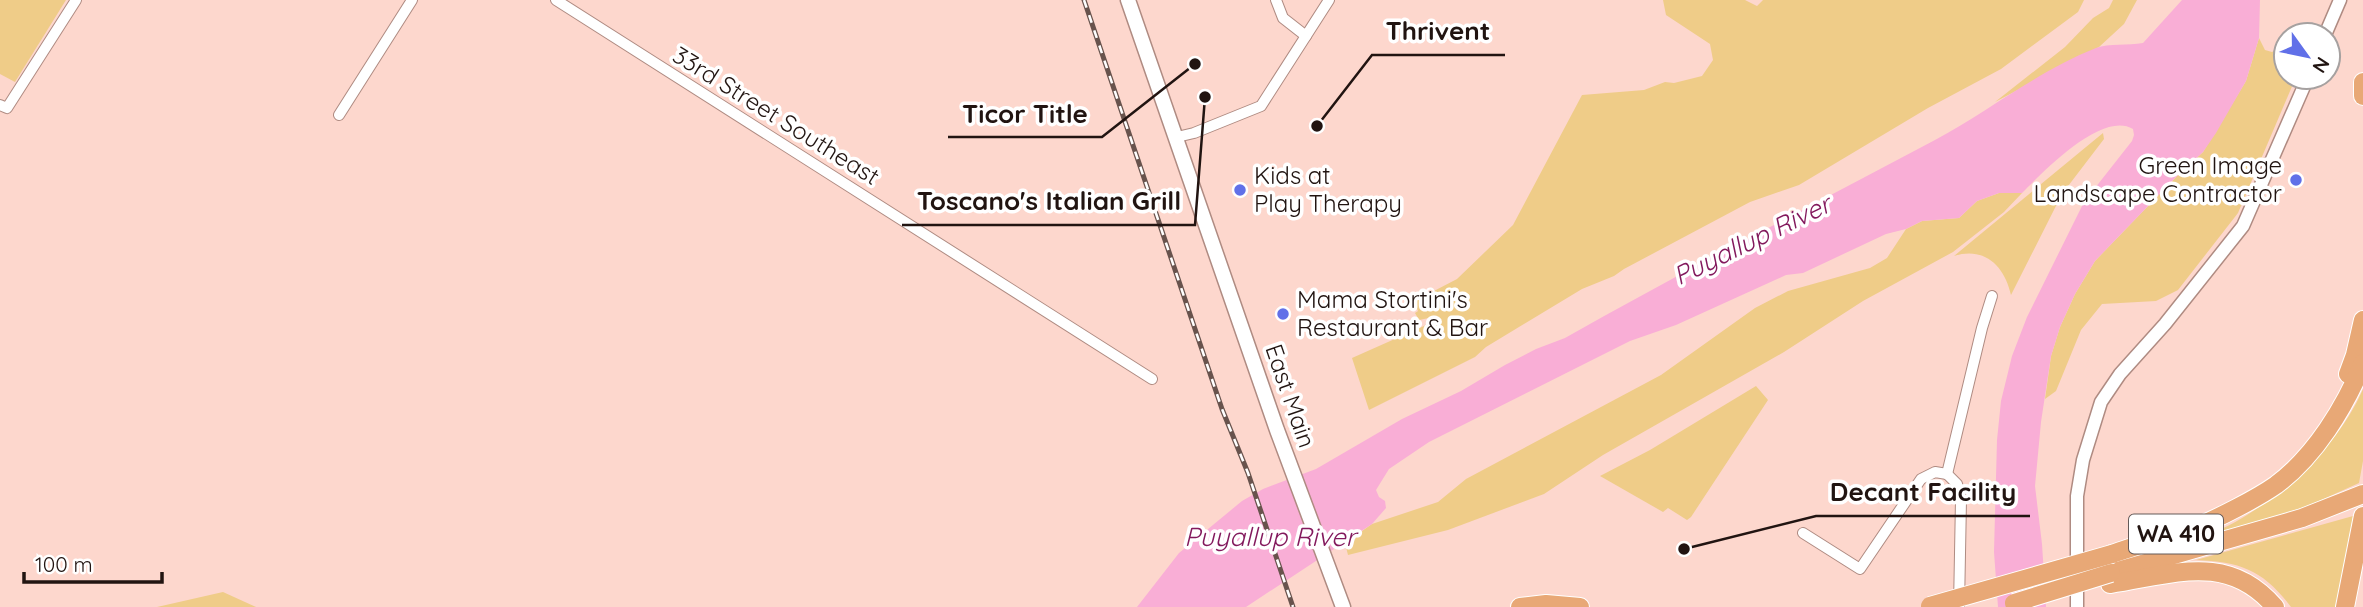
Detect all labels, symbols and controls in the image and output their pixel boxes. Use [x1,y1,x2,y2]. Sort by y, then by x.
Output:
callout: Thrivent [1372,8,1505,55]
text: Thrivent [1386,14,1490,47]
north arrow [2272,21,2342,91]
street label: 33rd Street Southeast [668,39,885,191]
text: N [2307,53,2335,78]
callout: Ticor Title [948,90,1102,137]
text: Ticor Title [962,97,1088,130]
place label: Green Image Landscape Contractor [2034,150,2282,208]
place label: Kids at Play Therapy [1254,160,1402,218]
marker: Green Image Landscape Contractor [2288,172,2304,188]
callout: Toscano's Italian Grill [902,178,1195,225]
marker: Kids at Play Therapy [1232,182,1248,198]
text: Toscano's Italian Grill [917,184,1181,217]
water label: Puyallup River [1667,186,1839,292]
place label: Mama Stortini's Restaurant & Bar [1297,284,1488,342]
marker: Mama Stortini's Restaurant & Bar [1275,306,1291,322]
street label: East Main [1259,340,1323,451]
callout: Decant Facility [1816,469,2030,516]
text: Decant Facility [1830,475,2016,508]
road number: WA 410 [2129,514,2223,554]
water label: Puyallup River [1184,520,1359,553]
scale bar [24,540,163,584]
text: 100 m [35,551,93,577]

